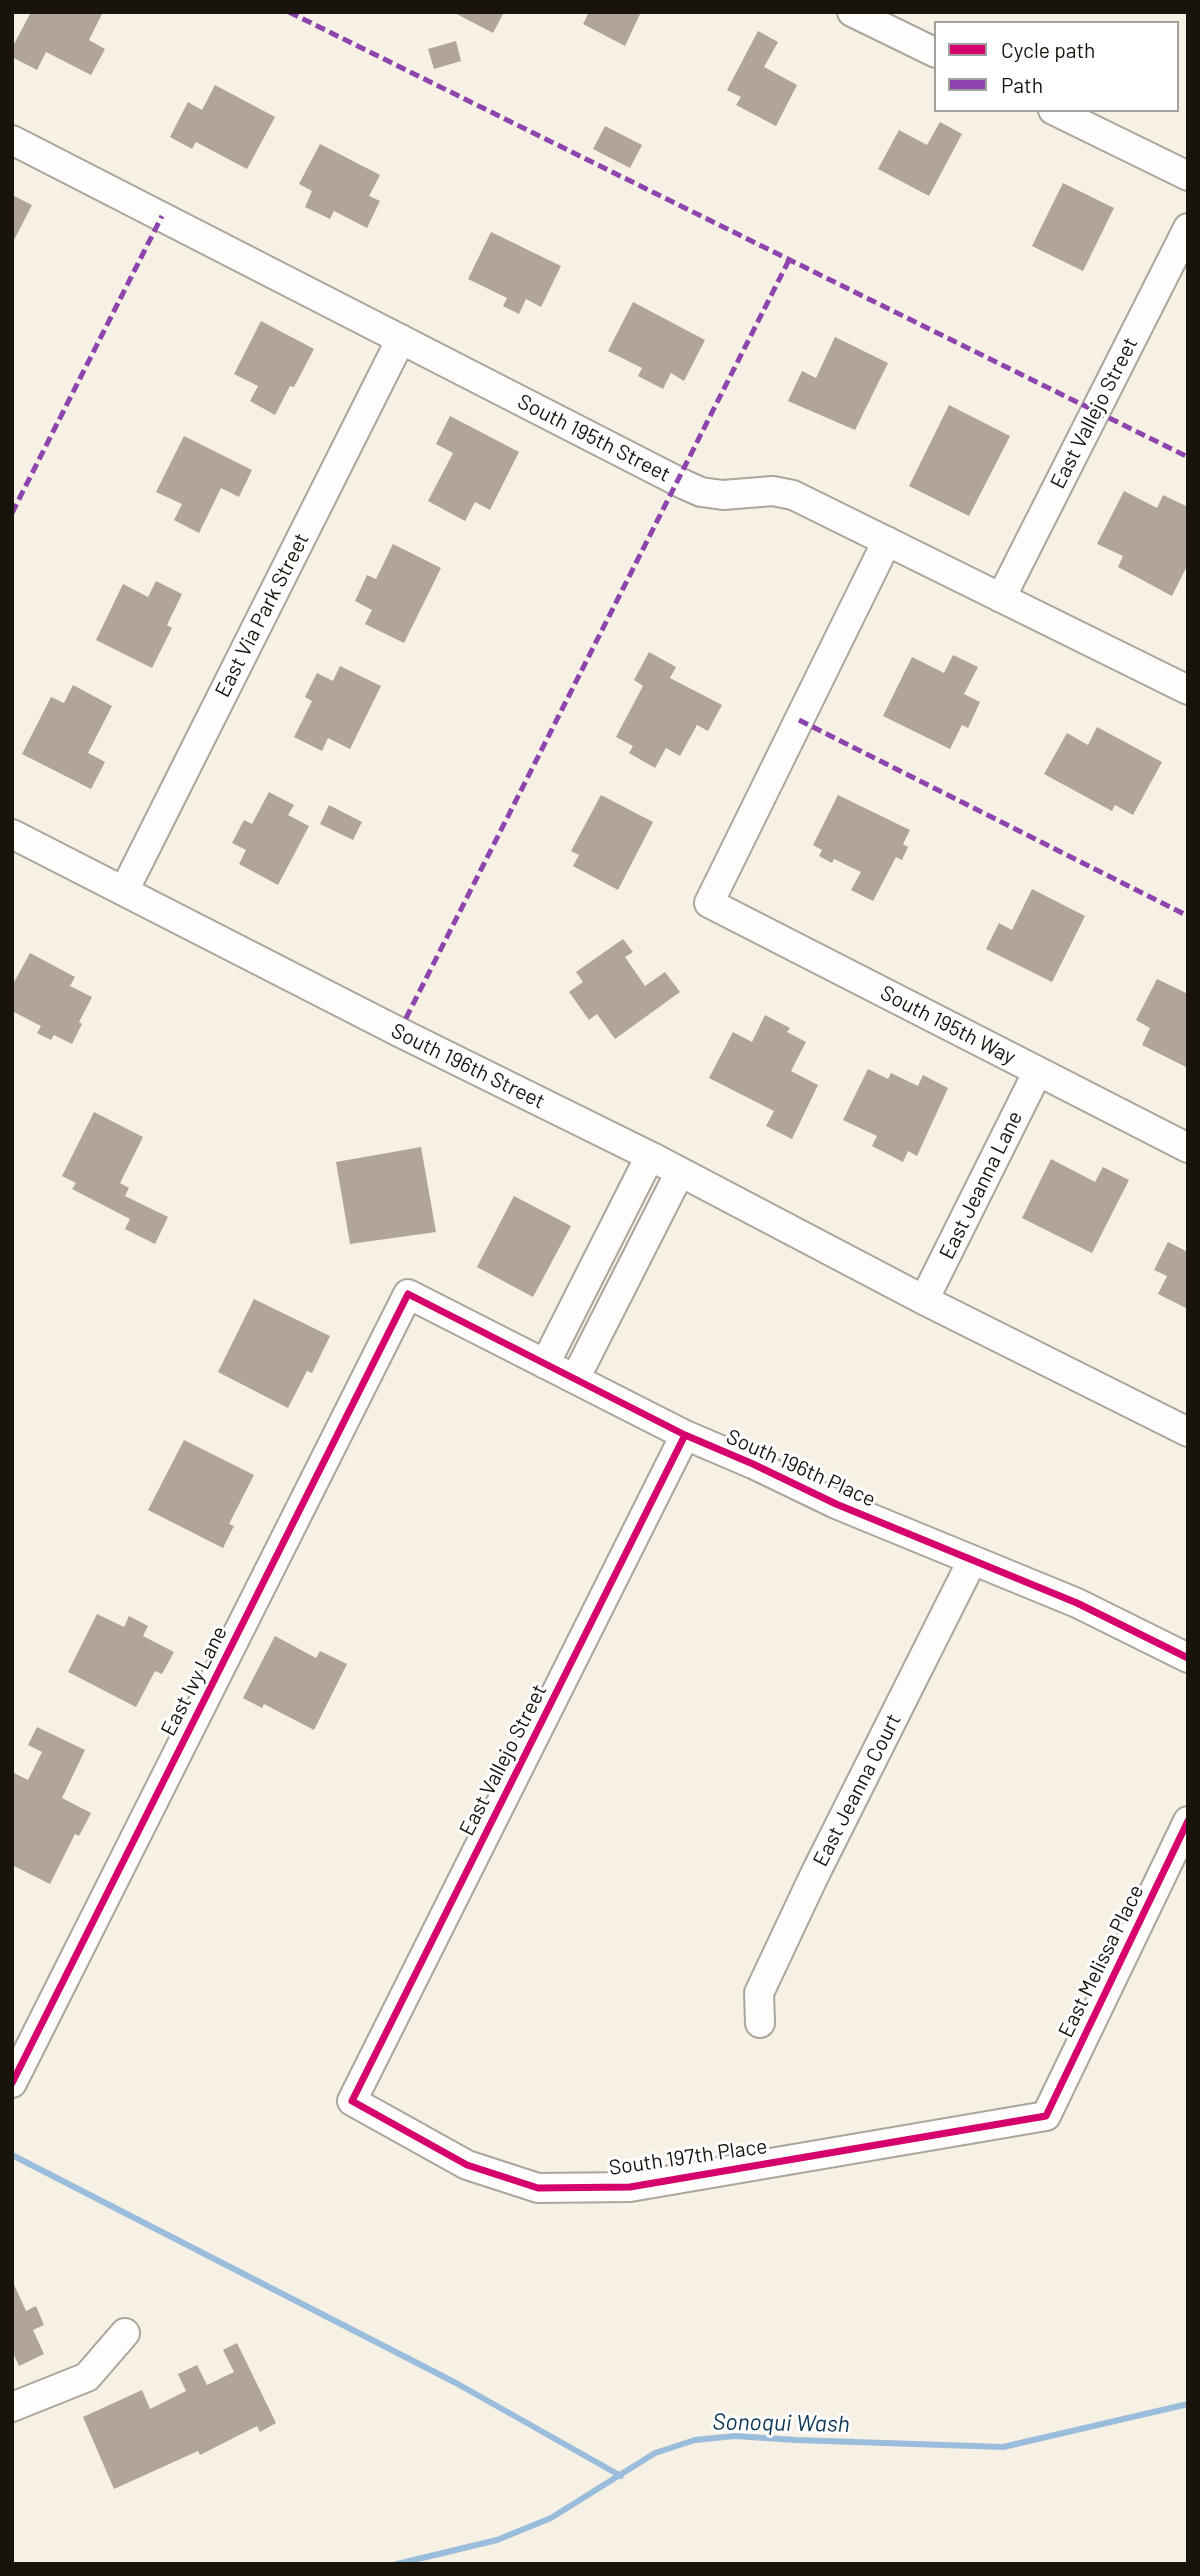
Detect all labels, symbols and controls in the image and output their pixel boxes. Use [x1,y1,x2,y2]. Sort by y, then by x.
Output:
legend [934,21,1179,112]
text: Cycle path [1001,37,1095,62]
text: Path [1001,72,1043,97]
street label: East Vallejo Street [1045,333,1143,493]
street label: South 195th Street [514,389,674,487]
street label: East Via Park Street [210,529,314,701]
street label: South 195th Way [876,980,1020,1070]
street label: South 196th Street [387,1018,549,1114]
street label: East Jeanna Lane [934,1107,1028,1263]
street label: South 196th Place [723,1424,879,1512]
street label: East Ivy Lane [156,1622,232,1740]
street label: East Vallejo Street [454,1680,552,1840]
street label: East Jeanna Court [808,1709,906,1871]
street label: East Melissa Place [1053,1881,1149,2041]
street label: South 197th Place [607,2133,769,2181]
water label: Sonoqui Wash [712,2408,850,2438]

